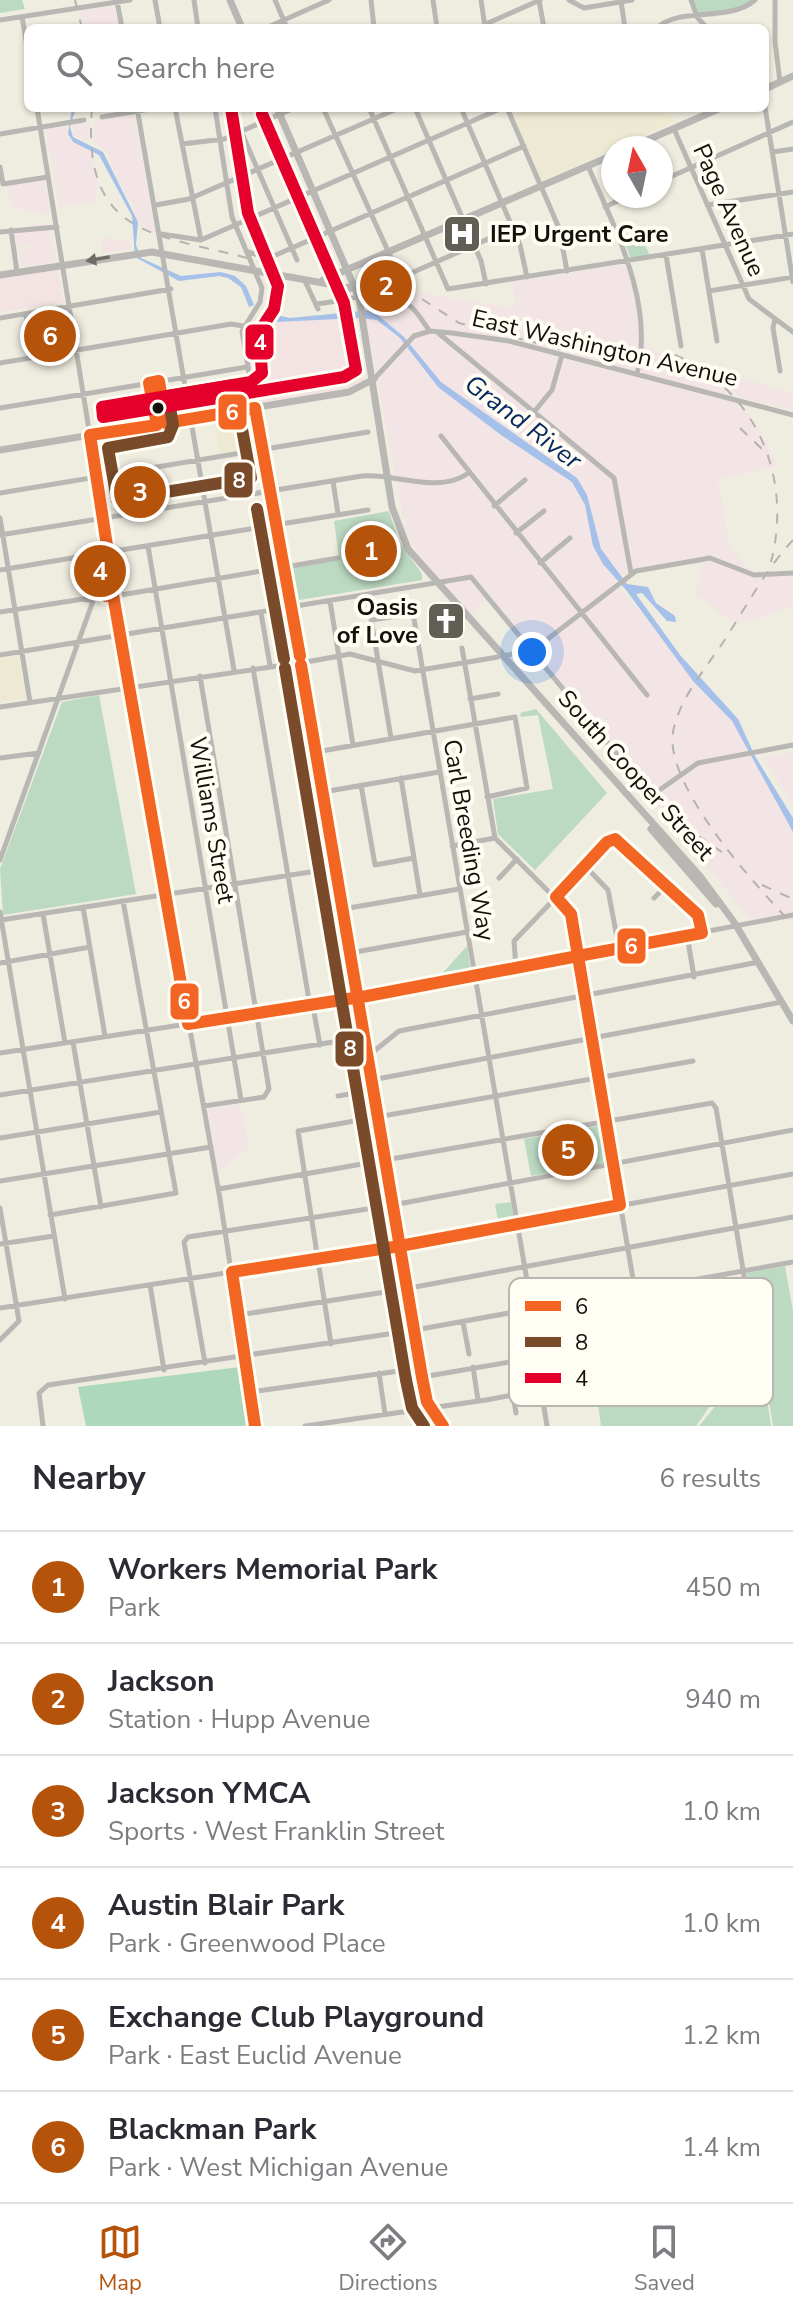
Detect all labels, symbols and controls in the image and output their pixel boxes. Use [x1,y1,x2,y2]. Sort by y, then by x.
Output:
search box [24,24,769,112]
icon: search [52,46,96,90]
text: Search here [116,48,275,89]
north arrow [601,136,673,208]
street label: Page Avenue [686,139,772,281]
hospital icon: IEP Urgent Care [441,213,483,255]
place label: IEP Urgent Care [490,218,669,250]
one-way arrow [85,253,110,266]
pin: 2 [360,256,412,316]
street label: East Washington Avenue [469,302,741,394]
pin: 6 [24,306,76,366]
line badge: 4 [244,323,275,361]
text: 4 [253,328,267,358]
water label: Grand River [457,366,589,478]
line badge: 6 [217,393,248,431]
text: 6 [225,398,239,428]
unlabelled marker [150,400,166,416]
line badge: 8 [223,461,254,499]
pin: 3 [114,462,166,522]
text: 8 [232,466,246,496]
pin: 1 [345,521,397,581]
pin: 4 [74,541,126,601]
place label: Oasis of Love [337,591,418,651]
church icon: Oasis of Love [425,600,467,642]
your location [512,632,552,672]
street label: South Cooper Street [551,683,721,867]
street label: Williams Street [182,734,242,906]
street label: Carl Breeding Way [436,737,503,944]
line badge: 6 [616,927,647,965]
text: 6 [624,932,638,962]
line badge: 6 [169,982,200,1021]
text: 6 [177,987,191,1017]
line badge: 8 [334,1030,365,1068]
text: 8 [343,1034,357,1064]
pin: 5 [542,1120,594,1180]
legend [509,1278,773,1406]
text: 6 [575,1292,588,1322]
text: 8 [575,1328,588,1358]
text: 4 [575,1364,588,1394]
text: Nearby [32,1455,146,1501]
text: 6 results [660,1461,761,1496]
text: Workers Memorial Park [108,1549,437,1590]
text: 1 [50,1570,66,1605]
text: 450 m [685,1570,761,1605]
text: Park [108,1590,160,1625]
text: Jackson [108,1661,215,1702]
text: 2 [50,1682,66,1717]
text: 940 m [685,1682,761,1717]
text: Station · Hupp Avenue [108,1702,370,1737]
text: Jackson YMCA [108,1773,311,1814]
text: 3 [50,1794,66,1829]
text: 1.0 km [682,1794,761,1829]
text: Sports · West Franklin Street [108,1814,444,1849]
text: Austin Blair Park [108,1885,344,1926]
text: 4 [50,1906,66,1941]
text: 1.0 km [682,1906,761,1941]
text: Park · Greenwood Place [108,1926,386,1961]
text: Exchange Club Playground [108,1997,484,2038]
text: 5 [50,2018,66,2053]
text: 1.2 km [682,2018,761,2053]
text: Park · East Euclid Avenue [108,2038,402,2073]
text: Blackman Park [108,2109,316,2150]
text: 6 [50,2130,66,2165]
text: 1.4 km [682,2130,761,2165]
text: Park · West Michigan Avenue [108,2150,448,2185]
tab: Map [98,2220,142,2298]
tab: Directions [339,2220,438,2298]
tab: Saved [634,2220,695,2298]

